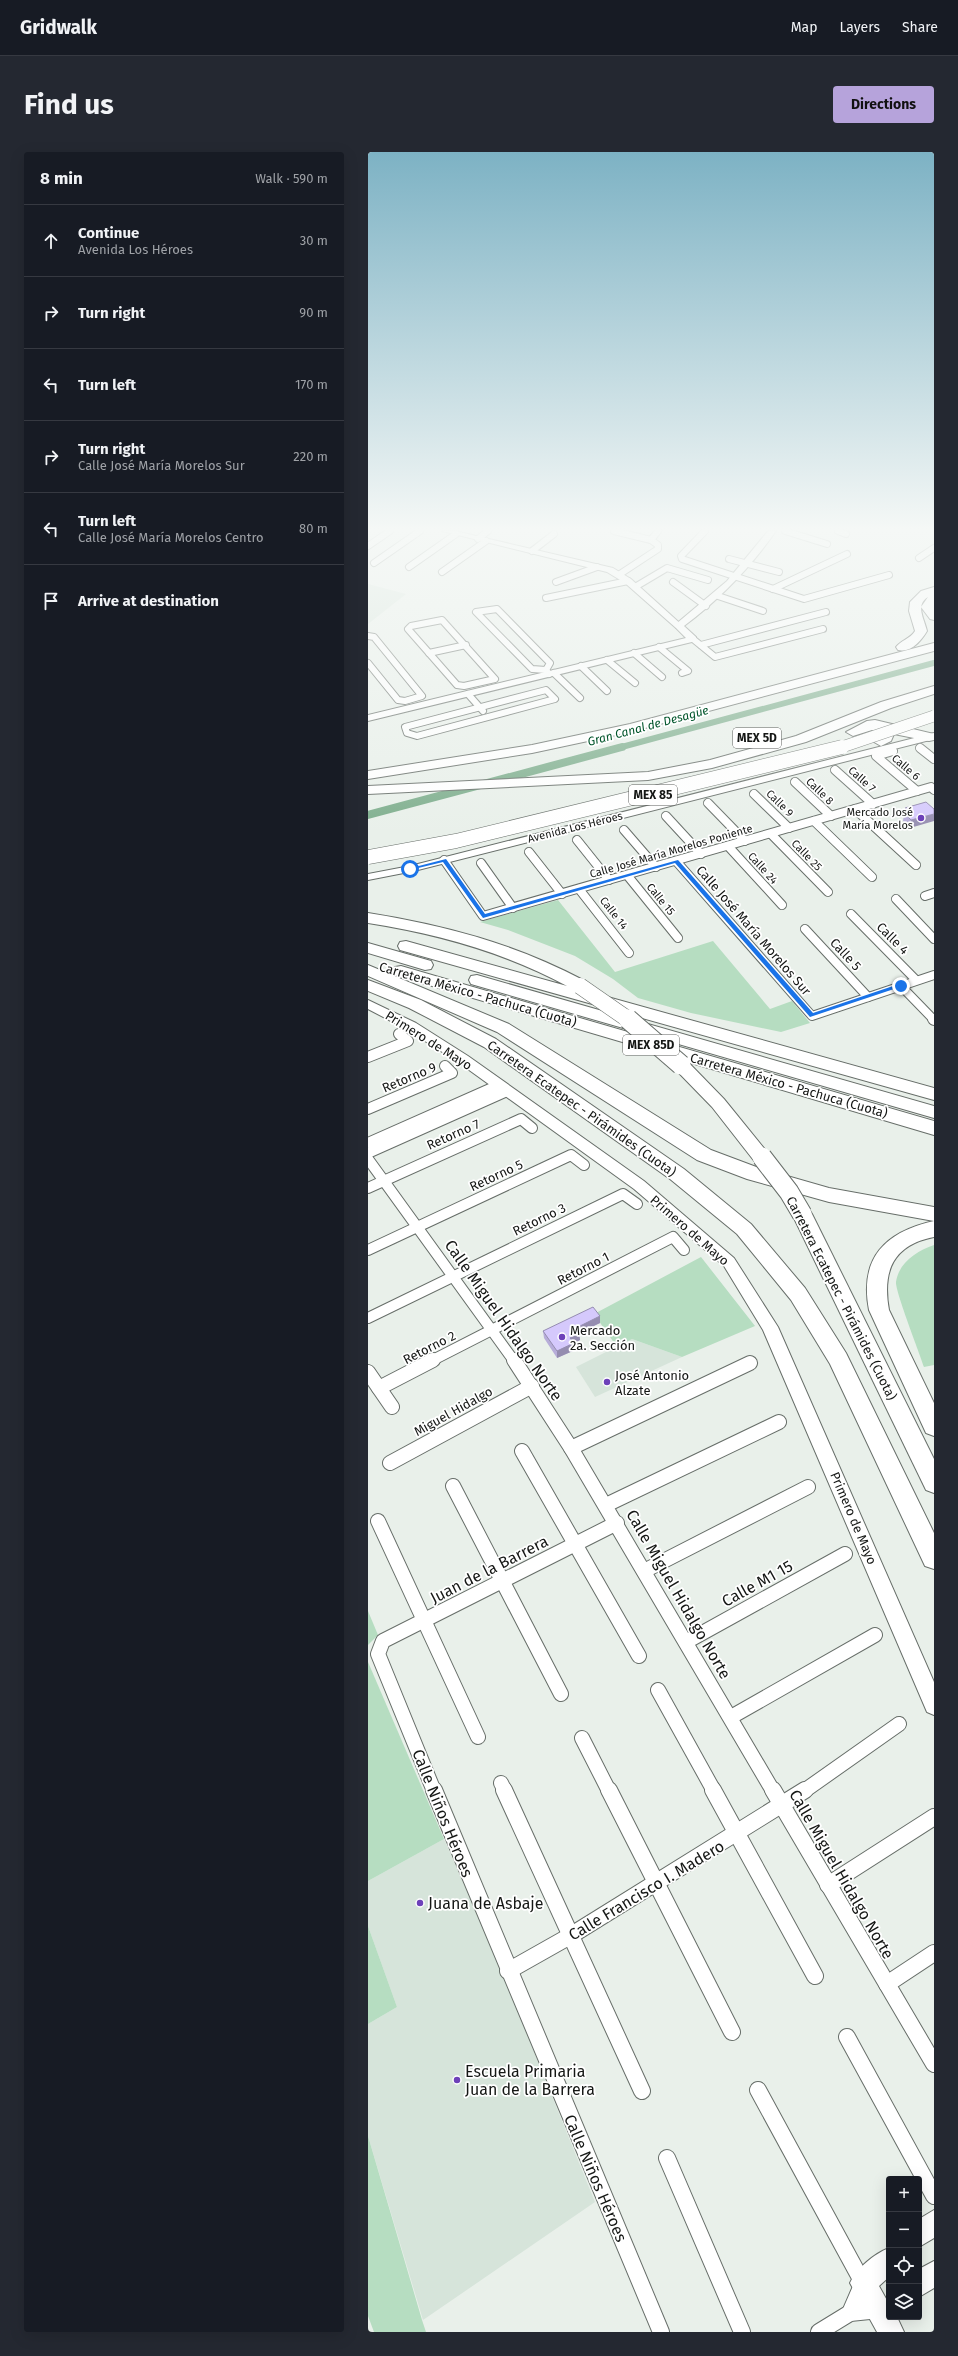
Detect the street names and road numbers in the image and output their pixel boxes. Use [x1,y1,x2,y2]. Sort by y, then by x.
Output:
road number: MEX 5D [733,728,781,748]
street label: Calle 6 [889,752,923,783]
street label: Calle 7 [845,764,878,795]
street label: Calle 8 [803,775,836,808]
road number: MEX 85 [629,785,677,805]
street label: Calle 9 [763,787,796,820]
street label: Avenida Los Héroes [526,809,624,846]
street label: Calle José María Morelos Poniente [588,822,754,881]
street label: Calle 25 [789,837,825,874]
street label: Calle 24 [745,850,780,887]
street label: Calle José María Morelos Sur [693,863,814,998]
street label: Calle 15 [644,881,678,918]
street label: Calle 14 [597,894,630,932]
street label: Calle 4 [874,919,912,958]
street label: Calle 5 [827,935,864,974]
street label: Carretera México - Pachuca (Cuota) [377,959,578,1030]
street label: Primero de Mayo [383,1008,475,1073]
road number: MEX 85D [623,1035,679,1055]
street label: Carretera Ecatepec - Pirámides (Cuota) [485,1037,679,1180]
street label: Carretera México - Pachuca (Cuota) [688,1050,889,1121]
street label: Retorno 9 [380,1059,439,1096]
street label: Retorno 7 [424,1116,482,1153]
street label: Retorno 5 [467,1157,525,1194]
street label: Primero de Mayo [647,1192,732,1269]
street label: Carretera Ecatepec - Pirámides (Cuota) [783,1194,900,1403]
street label: Retorno 3 [510,1200,568,1239]
street label: Calle Miguel Hidalgo Norte [441,1236,567,1404]
street label: Retorno 1 [555,1249,612,1288]
street label: Retorno 2 [400,1328,458,1367]
street label: Miguel Hidalgo [411,1384,495,1439]
street label: Primero de Mayo [827,1470,880,1567]
street label: Calle Miguel Hidalgo Norte [622,1506,735,1682]
street label: Juan de la Barrera [427,1531,551,1607]
street label: Calle M1 15 [719,1556,796,1611]
street label: Calle Niños Héroes [408,1746,477,1880]
street label: Calle Miguel Hidalgo Norte [785,1786,898,1962]
street label: Calle Francisco I. Madero [565,1836,728,1945]
street label: Calle Niños Héroes [560,2112,631,2245]

